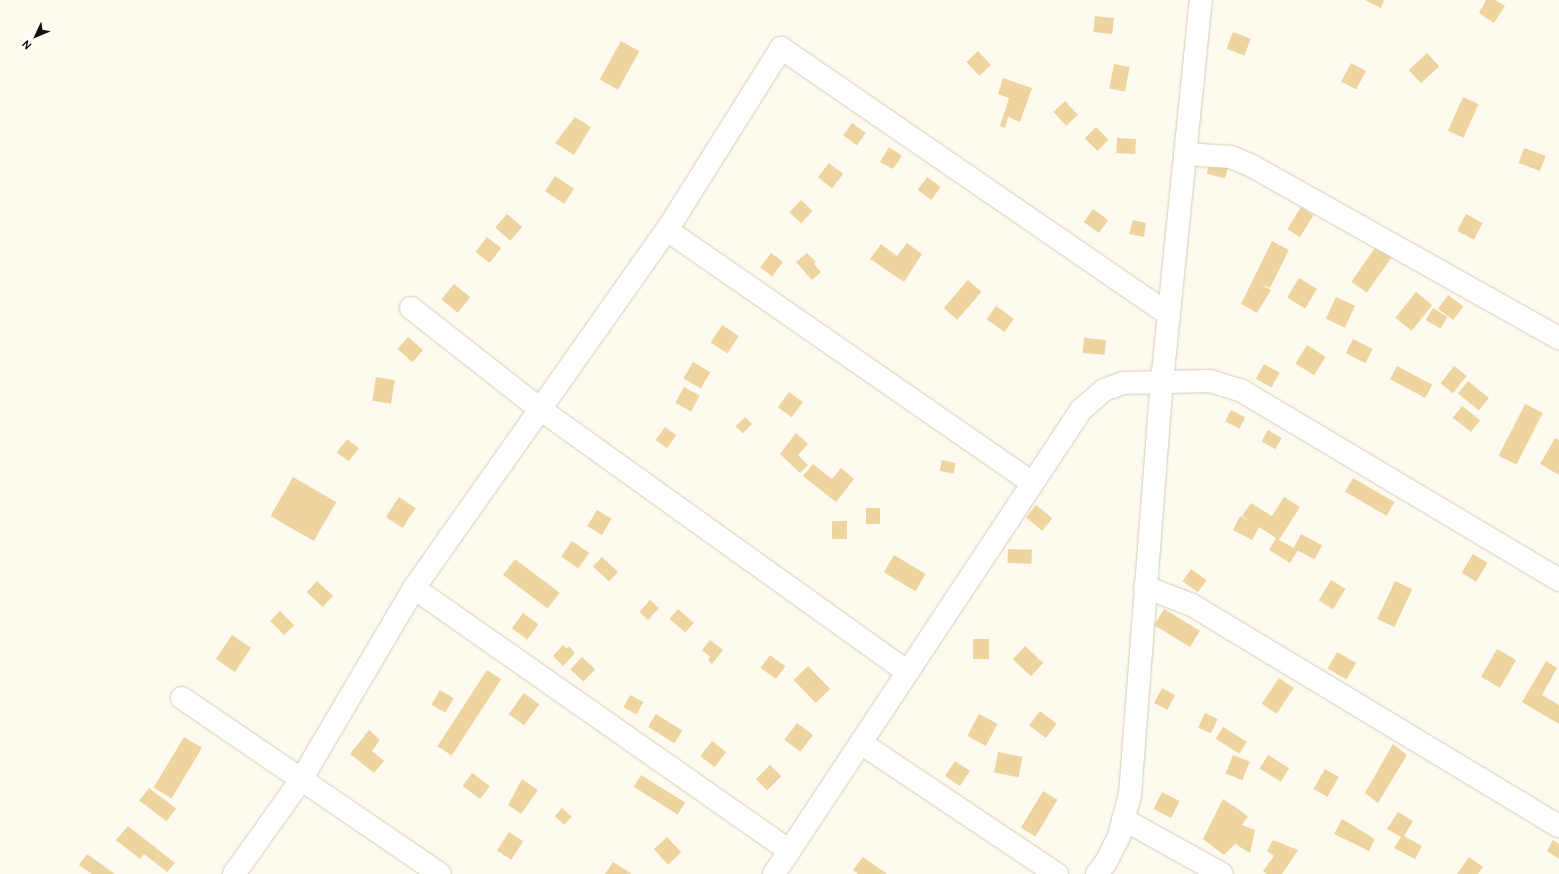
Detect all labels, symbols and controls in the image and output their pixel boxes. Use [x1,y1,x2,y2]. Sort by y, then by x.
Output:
north arrow [16,16,56,56]
text: N [20,37,35,52]

